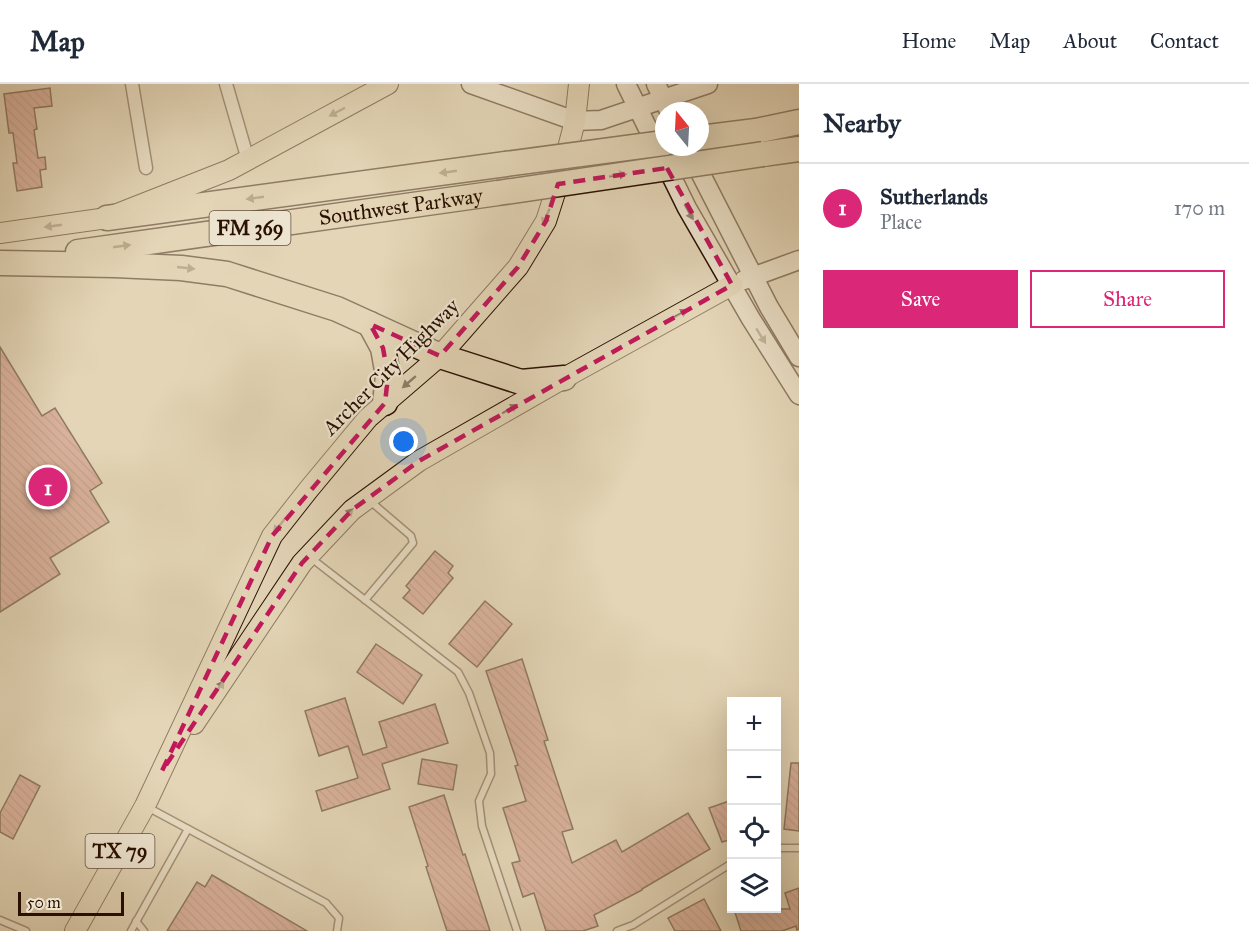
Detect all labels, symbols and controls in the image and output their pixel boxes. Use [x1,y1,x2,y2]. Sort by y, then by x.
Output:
text: Map [30,24,85,59]
text: Home [901,28,956,54]
text: Map [989,28,1030,54]
text: About [1063,28,1117,54]
text: Contact [1150,28,1219,54]
north arrow [655,102,709,156]
one-way arrow [328,107,345,117]
text: Nearby [823,107,901,139]
one-way arrow [439,168,458,177]
one-way arrow [609,171,628,180]
street label: Southwest Parkway [317,182,485,231]
text: Sutherlands [880,183,988,210]
one-way arrow [246,194,265,203]
text: 1 [839,196,846,220]
text: 170 m [1174,196,1225,220]
one-way arrow [684,203,694,220]
one-way arrow [541,208,550,226]
text: Place [880,210,922,234]
road number: FM 369 [210,211,290,245]
one-way arrow [44,221,63,230]
one-way arrow [112,241,131,250]
one-way arrow [176,263,195,273]
button: Save [823,270,1018,328]
button: Share [1030,270,1225,328]
street label: Archer City Highway [317,292,466,441]
one-way arrow [672,309,689,319]
one-way arrow [756,327,767,344]
one-way arrow [402,375,417,388]
one-way arrow [502,403,518,414]
your location [389,427,418,456]
pin: 1 [28,464,68,510]
one-way arrow [340,508,355,522]
one-way arrow [274,519,286,534]
one-way arrow [213,679,224,696]
map controls [727,697,781,913]
button: + [727,697,781,751]
button: − [727,751,781,805]
button: locate [727,805,781,859]
road number: TX 79 [86,834,154,868]
button: layers [727,859,781,913]
scale bar [18,889,124,916]
text: 50 m [27,893,61,912]

